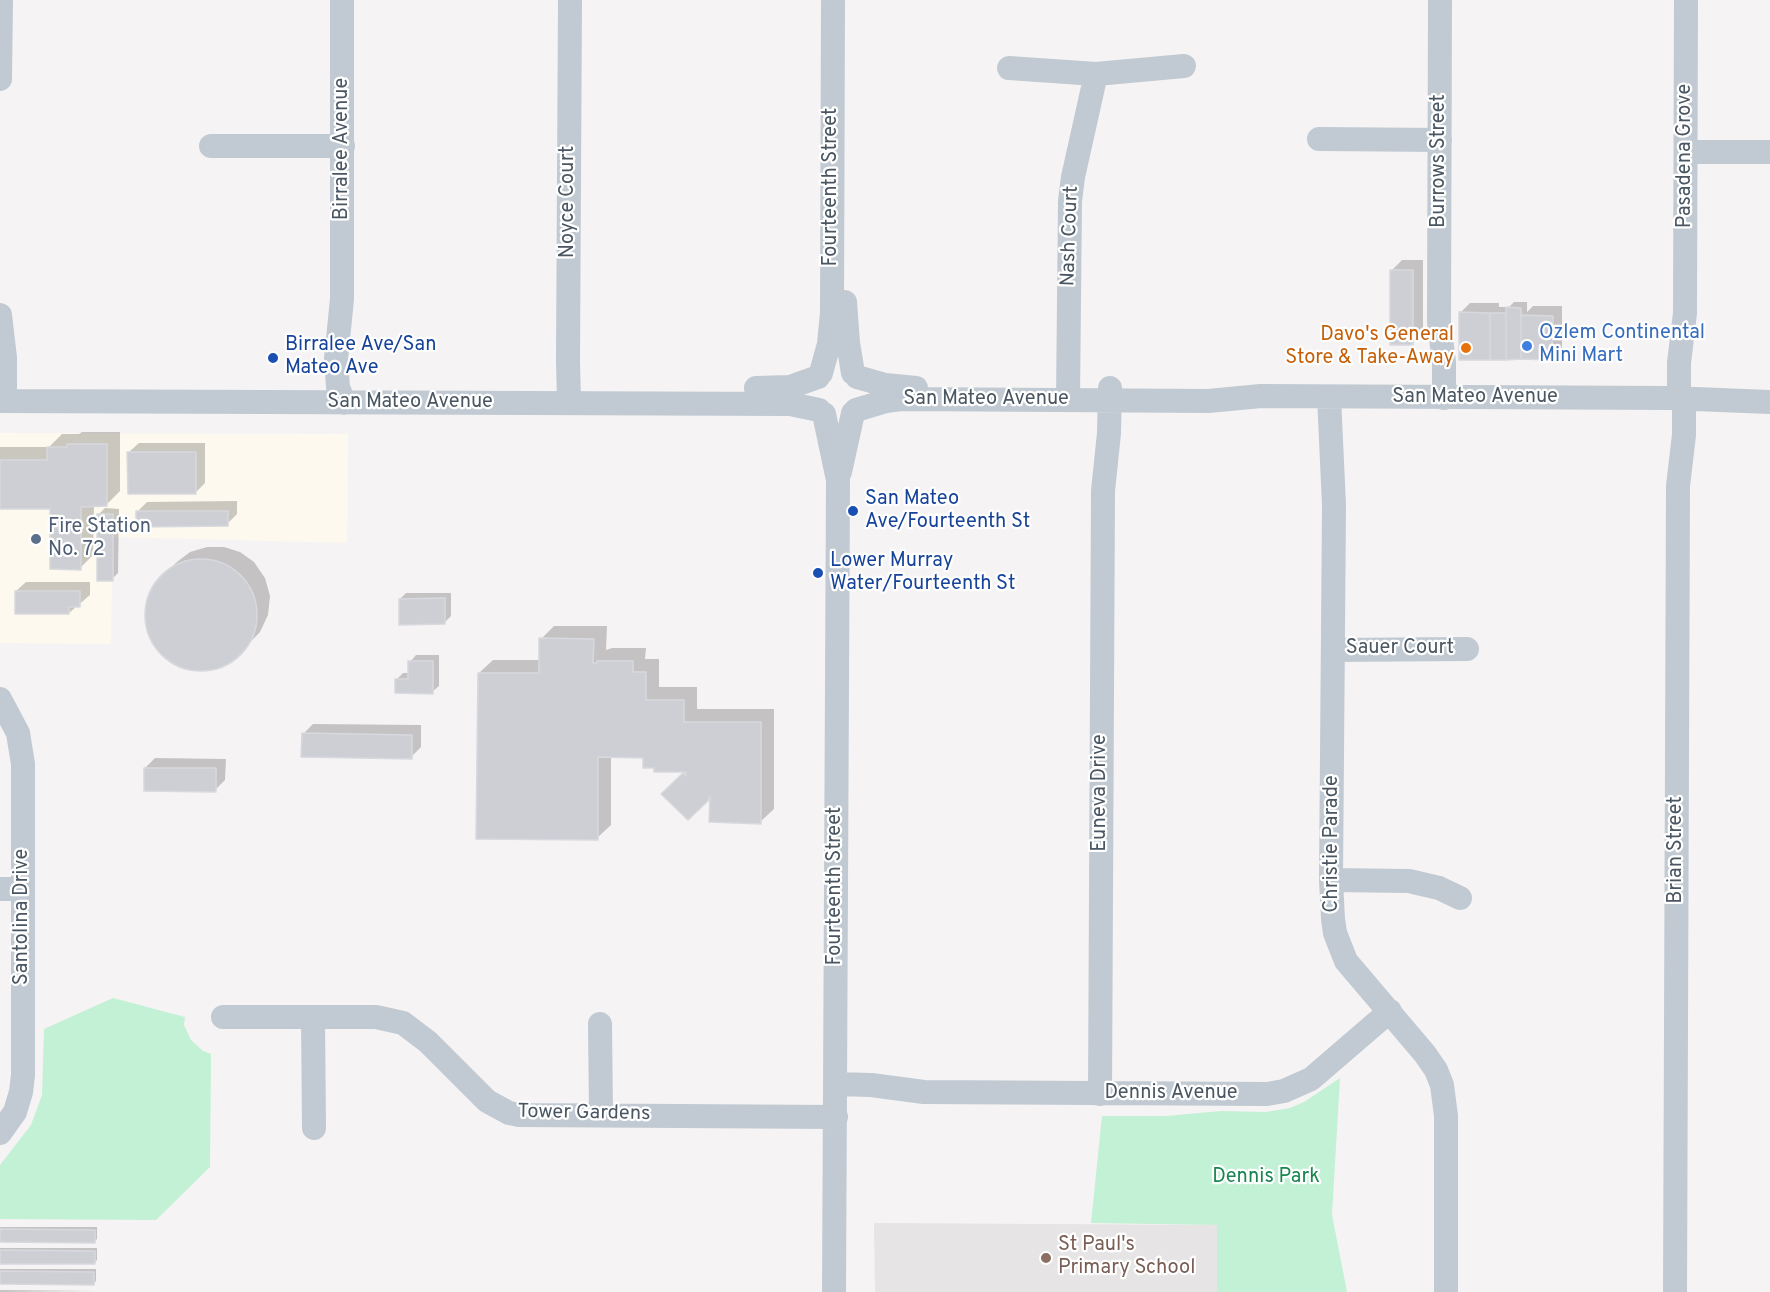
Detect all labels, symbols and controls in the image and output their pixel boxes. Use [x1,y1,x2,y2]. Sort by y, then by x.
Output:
street label: Birralee Avenue [331,78,355,220]
street label: Pasadena Grove [1674,84,1698,228]
street label: Burrows Street [1428,94,1452,228]
street label: Fourteenth Street [820,108,844,266]
street label: Noyce Court [557,146,581,258]
street label: Nash Court [1057,185,1085,287]
place label: Ozlem Continental Mini Mart [1539,322,1705,369]
place label: Davo's General Store & Take-Away [1285,324,1454,371]
place label: Birralee Ave/San Mateo Ave [285,334,437,381]
marker: Ozlem Continental Mini Mart [1520,339,1534,353]
marker: Davo's General Store & Take-Away [1459,341,1473,355]
marker: Birralee Ave/San Mateo Ave [266,351,280,365]
street label: San Mateo Avenue [1392,386,1558,410]
street label: San Mateo Avenue [903,388,1069,412]
street label: San Mateo Avenue [327,391,493,415]
place label: San Mateo Ave/Fourteenth St [865,488,1030,535]
marker: San Mateo Ave/Fourteenth St [846,504,860,518]
place label: Fire Station No. 72 [48,516,151,563]
marker: Fire Station No. 72 [29,532,43,546]
place label: Lower Murray Water/Fourteenth St [830,550,1015,597]
marker: Lower Murray Water/Fourteenth St [811,566,825,580]
street label: Sauer Court [1346,637,1454,661]
street label: Euneva Drive [1089,734,1113,852]
street label: Christie Parade [1321,775,1345,913]
street label: Brian Street [1665,796,1689,904]
street label: Fourteenth Street [824,807,848,965]
street label: Santolina Drive [11,849,35,985]
street label: Dennis Avenue [1104,1082,1238,1106]
street label: Tower Gardens [517,1101,651,1127]
park label: Dennis Park [1212,1166,1320,1190]
place label: St Paul's Primary School [1058,1234,1195,1281]
marker: St Paul's Primary School [1039,1251,1053,1265]

